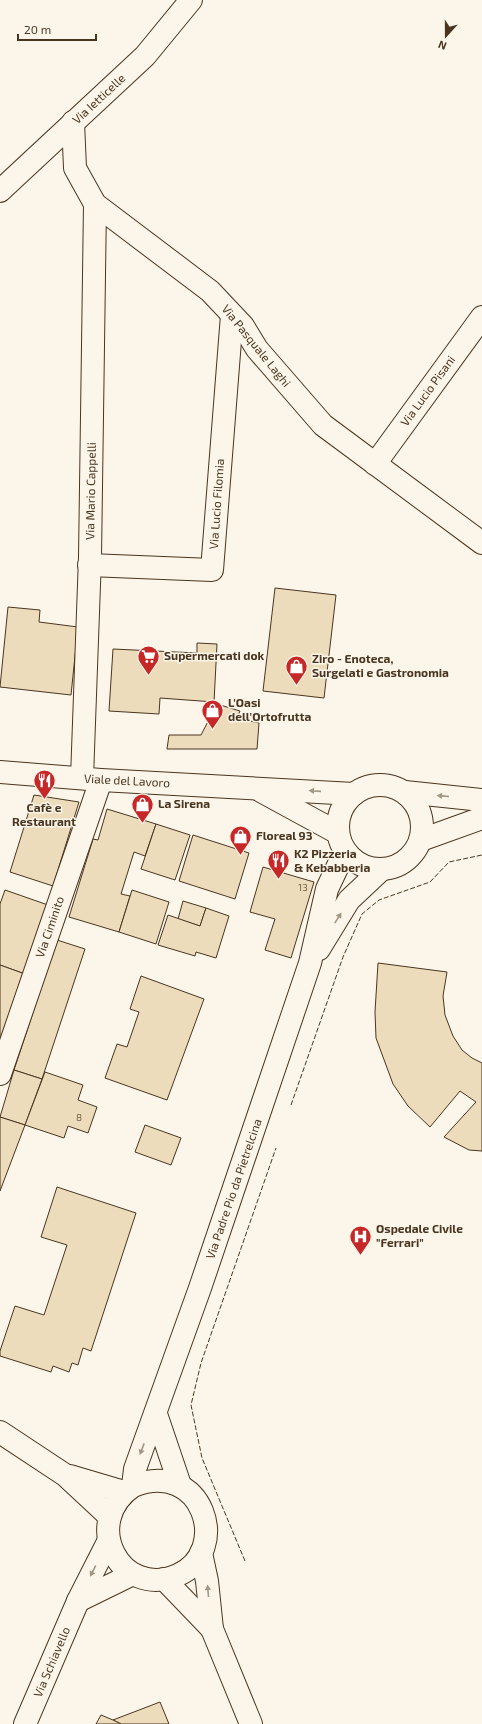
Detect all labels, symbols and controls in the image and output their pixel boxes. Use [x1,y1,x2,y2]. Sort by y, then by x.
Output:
scale bar [18,16,96,42]
north arrow [426,16,466,56]
text: 20 m [24,22,51,36]
text: N [436,38,448,53]
street label: Via Ietticelle [69,70,128,126]
street label: Via Pasquale Laghi [219,301,294,389]
street label: Via Lucio Pisani [397,352,457,428]
street label: Via Mario Cappelli [82,442,98,540]
street label: Via Lucio Filomia [206,458,226,550]
supermarket icon: Supermercati dok [136,643,162,676]
place label: Supermercati dok [164,648,265,662]
place label: Ziro - Enoteca, Surgelati e Gastronomia [312,651,449,679]
shop icon: Ziro - Enoteca, Surgelati e Gastronomia [283,653,309,686]
place label: L'Oasi dell'Ortofrutta [228,695,311,723]
shop icon: L'Oasi dell'Ortofrutta [200,697,226,730]
restaurant icon: Cafè e Restaurant [31,768,57,801]
street label: Viale del Lavoro [84,771,171,789]
one-way arrow [309,788,321,795]
shop icon: La Sirena [130,791,156,824]
one-way arrow [437,793,449,799]
place label: La Sirena [158,796,210,810]
place label: Cafè e Restaurant [12,800,76,828]
shop icon: Floreal 93 [228,823,254,856]
place label: Floreal 93 [256,828,313,842]
place label: K2 Pizzeria & Kebabberia [294,846,370,874]
restaurant icon: K2 Pizzeria & Kebabberia [265,848,291,881]
house number: 13 [298,881,308,893]
street label: Via Ciminito [32,894,66,959]
one-way arrow [334,913,341,924]
house number: 8 [76,1111,82,1123]
street label: Via Padre Pio da Pietrelcina [202,1117,264,1261]
place label: Ospedale Civile "Ferrari" [376,1221,463,1249]
hospital icon: Ospedale Civile "Ferrari" [347,1223,373,1256]
one-way arrow [139,1444,145,1456]
one-way arrow [90,1565,96,1577]
one-way arrow [205,1584,211,1597]
street label: Via Schiavello [30,1624,72,1699]

